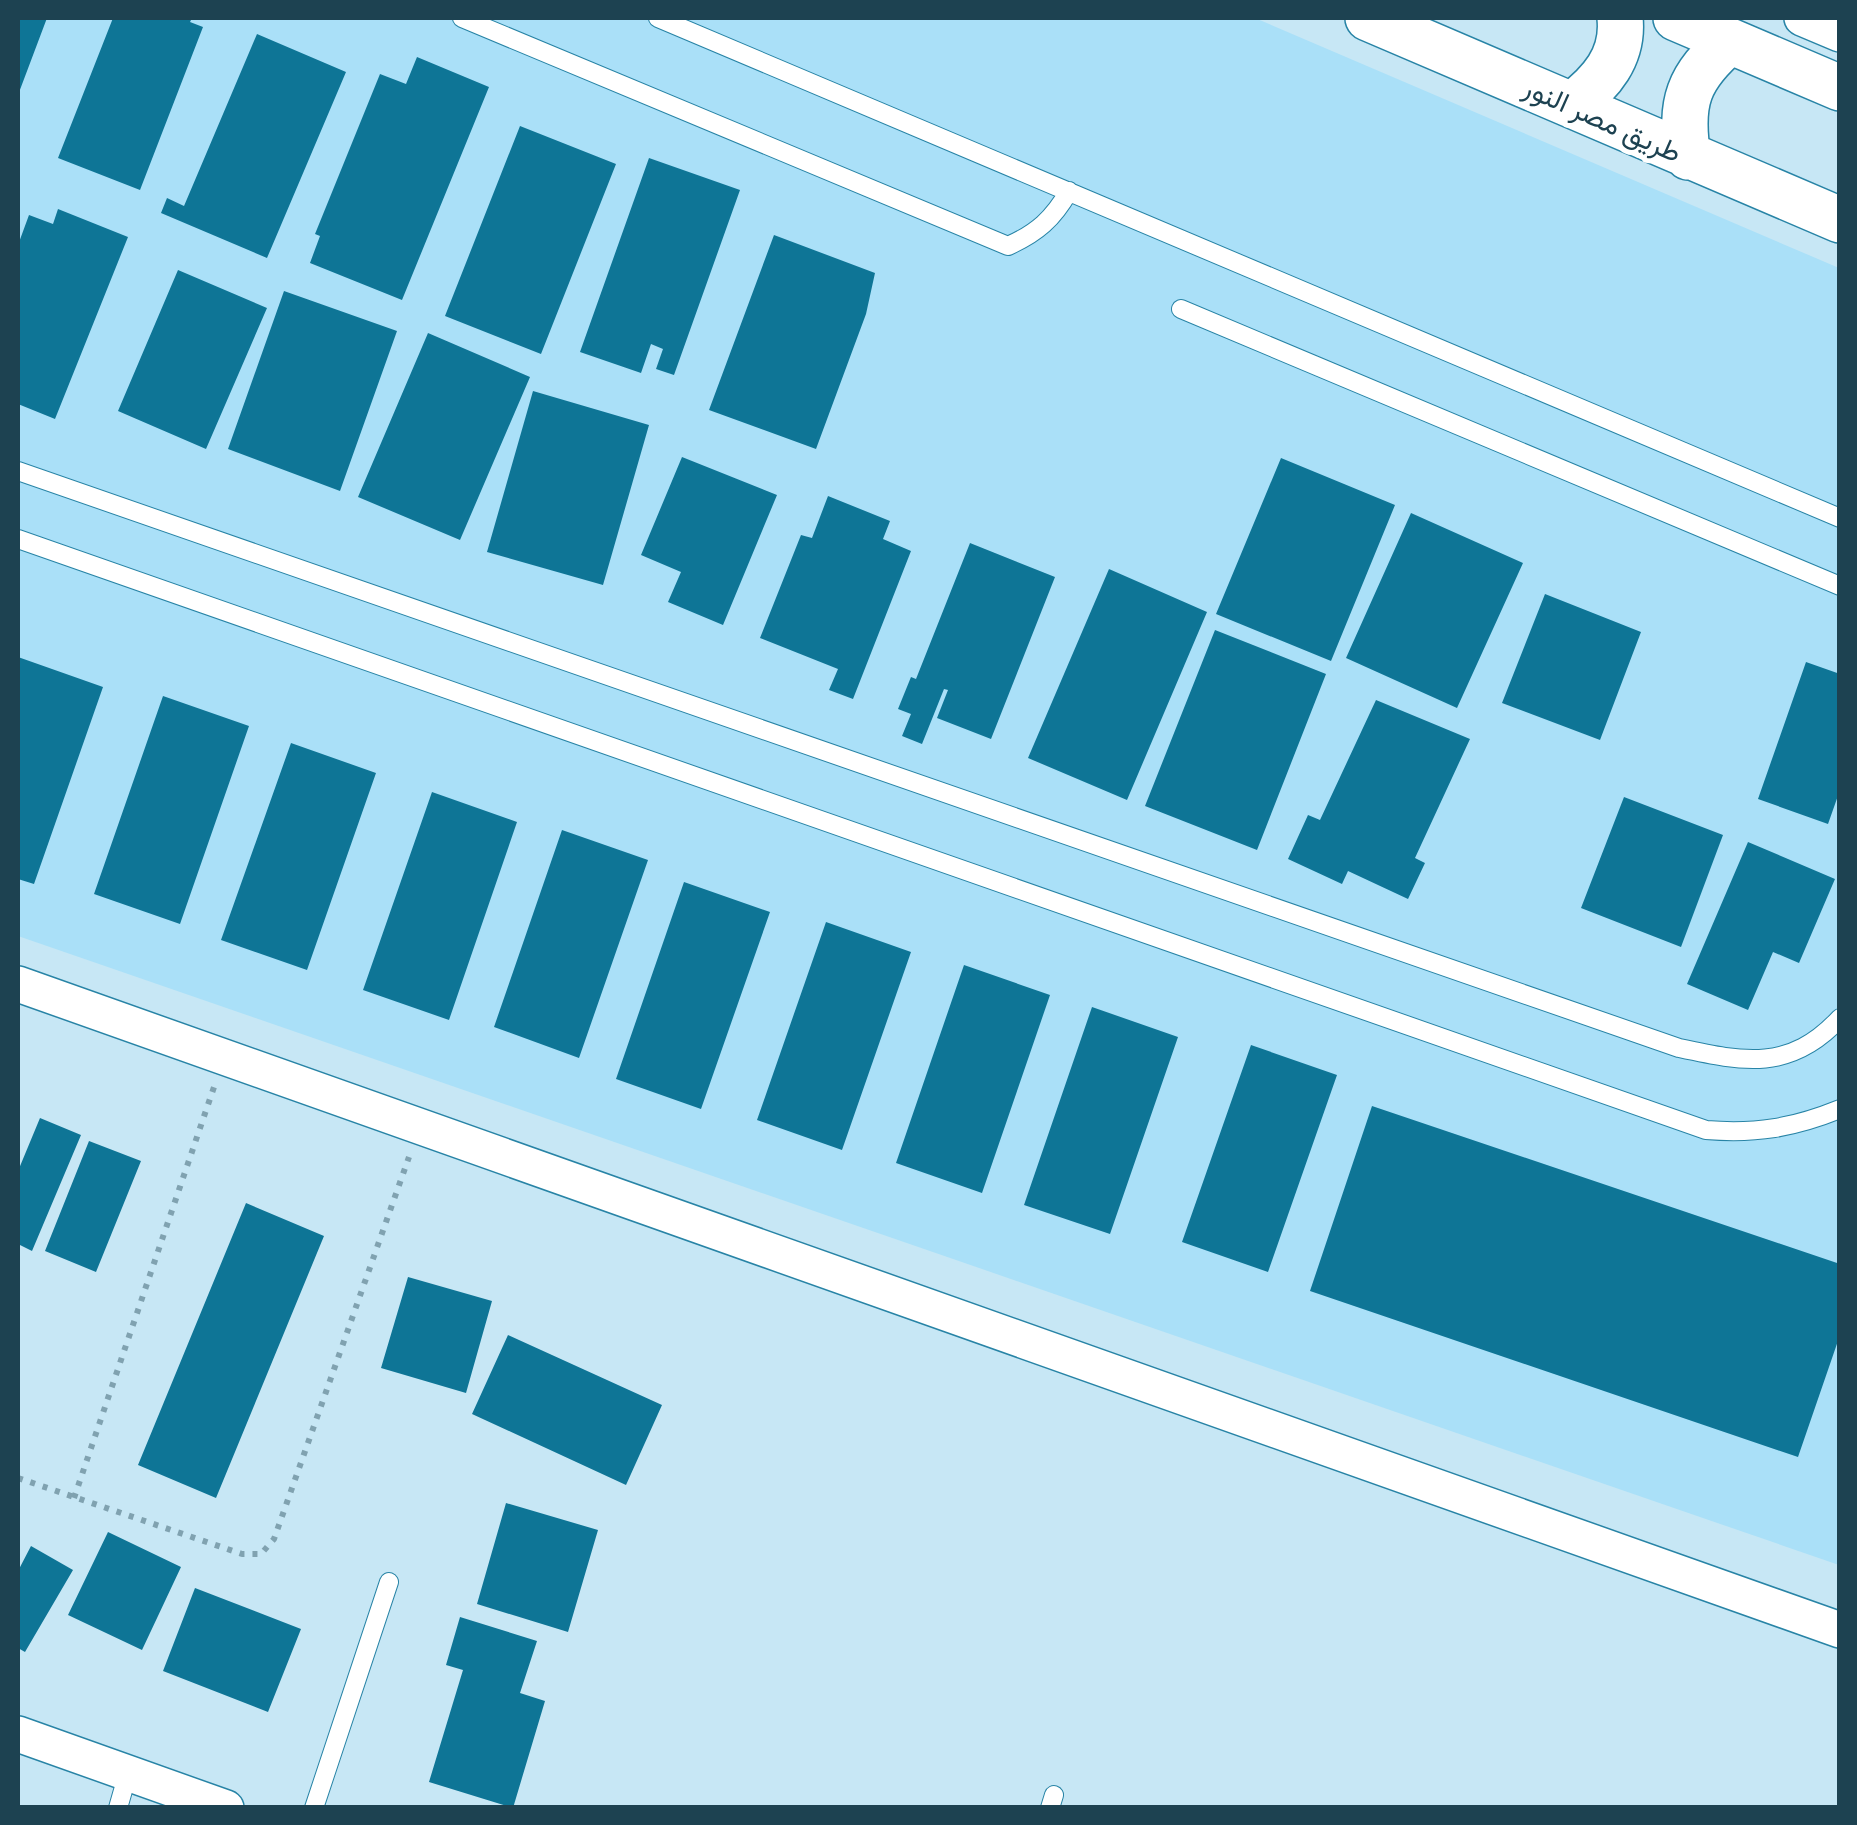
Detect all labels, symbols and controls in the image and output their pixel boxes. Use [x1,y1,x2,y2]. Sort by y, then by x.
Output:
street label: طريق مصر النور [1517,69,1687,170]

